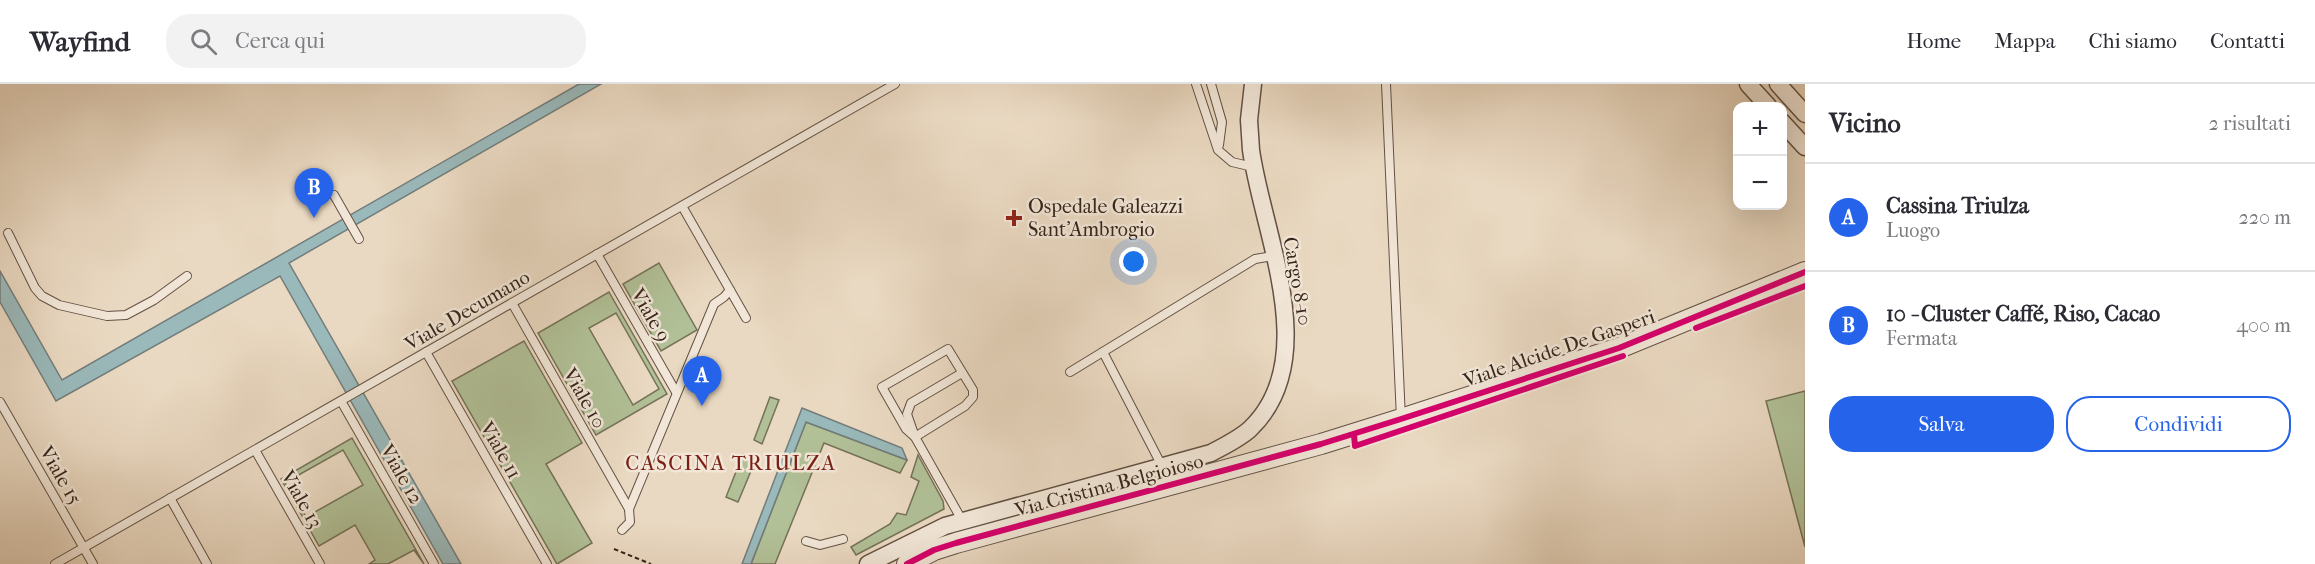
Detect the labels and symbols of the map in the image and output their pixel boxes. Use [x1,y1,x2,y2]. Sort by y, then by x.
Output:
pin: B [294,168,334,218]
place label: Ospedale Galeazzi Sant'Ambrogio [1028,195,1183,241]
marker: Ospedale Galeazzi Sant'Ambrogio [1005,209,1023,227]
street label: Cargo 8-10 [1278,235,1317,327]
your location [1119,247,1148,276]
street label: Viale Decumano [400,265,534,356]
street label: Viale 9 [626,283,675,346]
street label: Viale Alcide De Gasperi [1459,305,1658,392]
pin: A [682,356,722,406]
street label: Viale 10 [558,363,611,432]
street label: Viale 11 [475,417,526,483]
street label: Viale 12 [375,439,428,508]
street label: Viale 15 [34,441,86,508]
street label: Via Cristina Belgioioso [1011,449,1206,522]
district label: CASCINA TRIULZA [625,451,837,475]
street label: Viale 13 [275,465,327,532]

